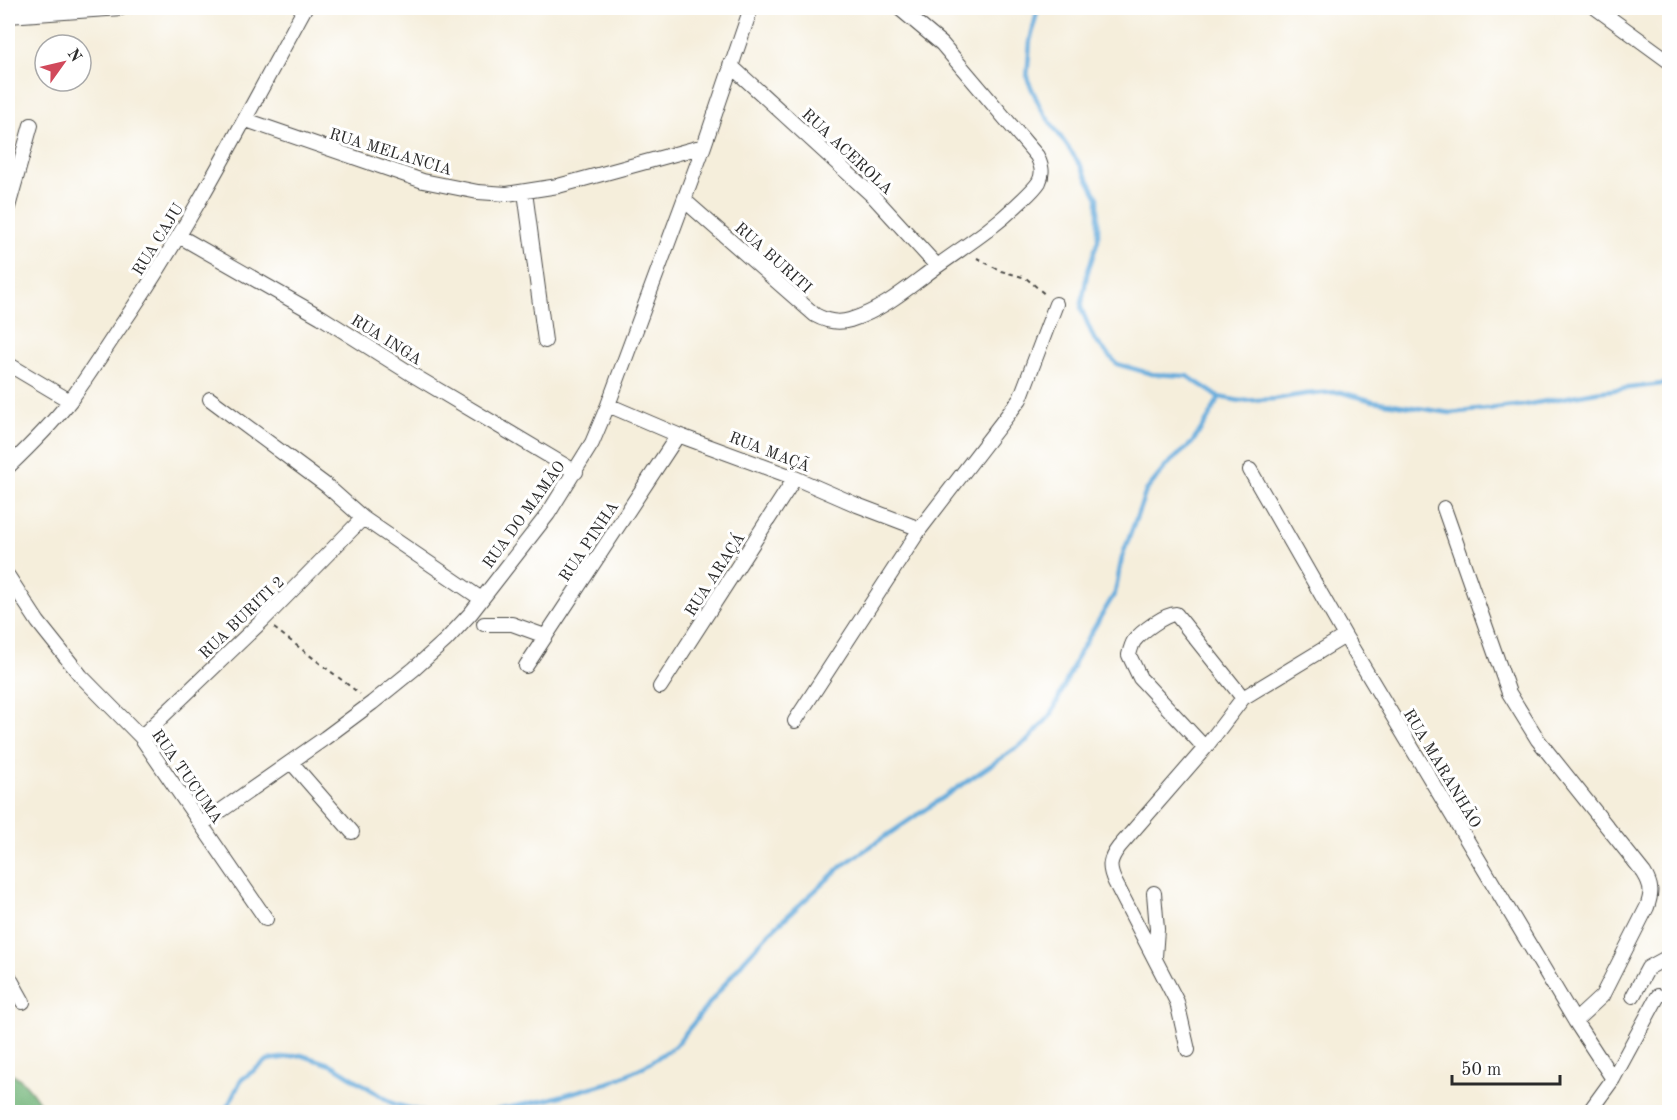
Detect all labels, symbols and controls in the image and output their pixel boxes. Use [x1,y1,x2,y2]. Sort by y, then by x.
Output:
north arrow [33,33,93,93]
text: N [64,46,84,66]
street label: RUA ACEROLA [798,107,895,198]
street label: RUA MELANCIA [327,127,454,179]
street label: RUA CAJU [130,201,187,279]
street label: RUA BURITI [731,220,814,297]
street label: RUA INGA [348,313,424,369]
street label: RUA MAÇÃ [726,426,814,476]
street label: RUA DO MAMÃO [477,456,569,572]
street label: RUA PINHA [557,499,622,585]
street label: RUA ARAÇÁ [680,528,748,620]
street label: RUA BURITI 2 [197,574,288,663]
street label: RUA MARANHÃO [1400,705,1486,831]
street label: RUA TUCUMA [148,727,225,827]
scale bar [1452,1048,1560,1086]
text: 50 m [1461,1061,1501,1079]

